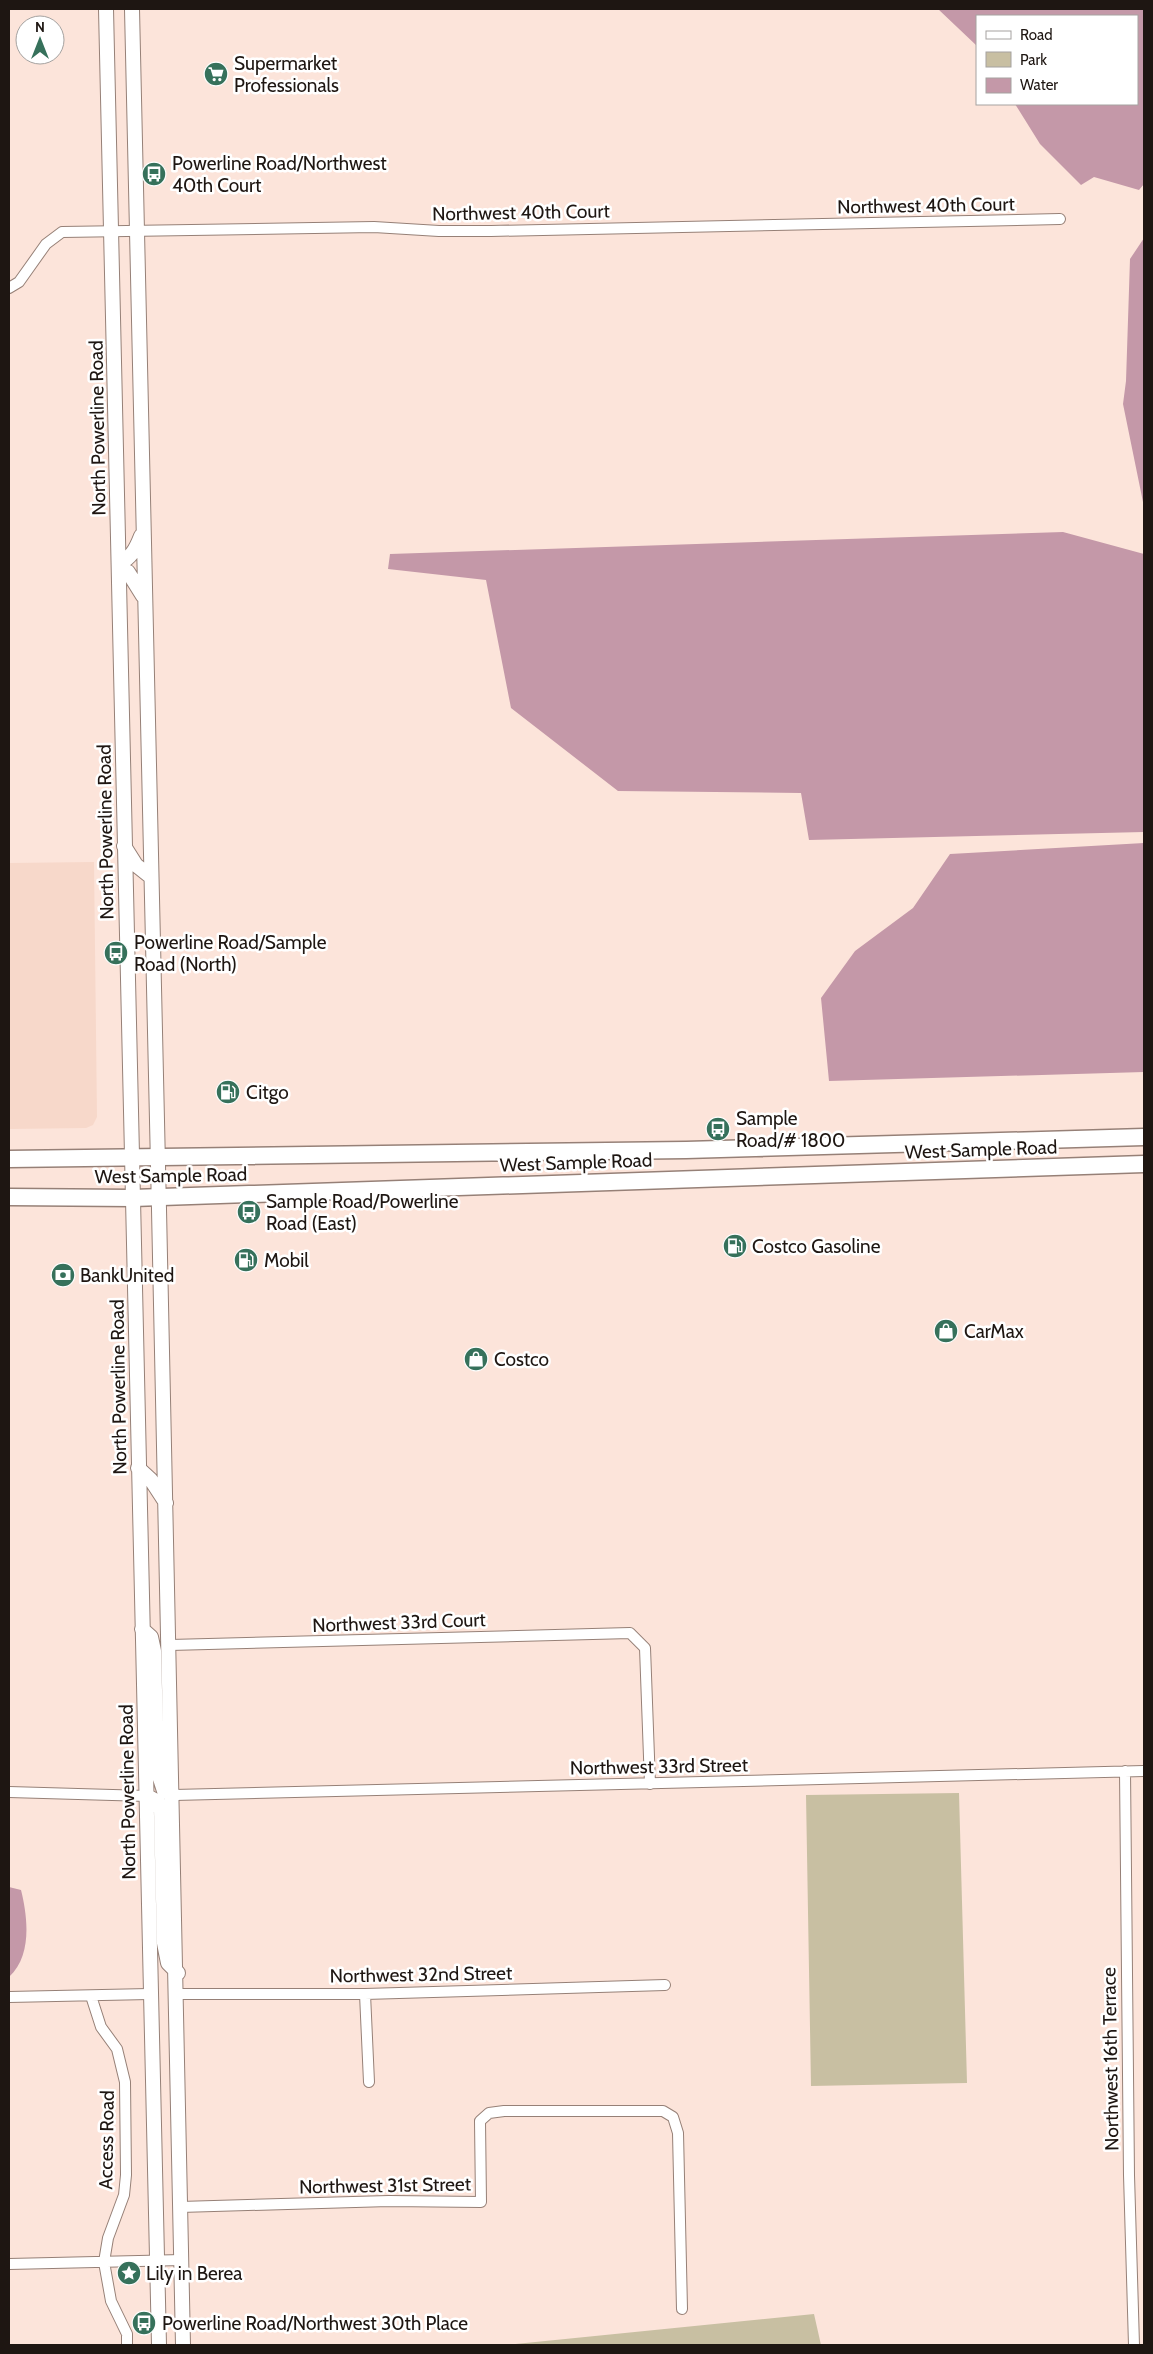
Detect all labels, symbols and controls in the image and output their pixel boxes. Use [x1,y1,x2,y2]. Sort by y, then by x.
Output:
north arrow [15,15,65,65]
legend [976,15,1138,105]
text: N [35,18,45,36]
text: Road [1020,26,1053,44]
text: Park [1020,51,1047,69]
place label: Supermarket Professionals [234,52,339,97]
supermarket icon: Supermarket Professionals [203,61,229,87]
text: Water [1020,76,1058,94]
place label: Powerline Road/Northwest 40th Court [172,152,387,197]
bus stop icon: Powerline Road/Northwest 40th Court [141,161,167,187]
street label: Northwest 40th Court [837,192,1016,219]
street label: Northwest 40th Court [432,199,611,226]
street label: North Powerline Road [84,340,111,516]
street label: North Powerline Road [92,744,119,920]
place label: Powerline Road/Sample Road (North) [134,931,327,976]
bus stop icon: Powerline Road/Sample Road (North) [103,940,129,966]
fuel station icon: Citgo [215,1079,241,1105]
place label: Citgo [246,1081,289,1104]
place label: Sample Road/# 1800 [736,1107,845,1152]
bus stop icon: Sample Road/# 1800 [705,1116,731,1142]
street label: West Sample Road [904,1135,1058,1164]
street label: West Sample Road [499,1148,653,1177]
street label: West Sample Road [95,1163,247,1188]
place label: Sample Road/Powerline Road (East) [266,1190,459,1235]
bus stop icon: Sample Road/Powerline Road (East) [236,1199,262,1225]
fuel station icon: Costco Gasoline [722,1233,748,1259]
place label: Costco Gasoline [752,1235,881,1258]
fuel station icon: Mobil [233,1247,259,1273]
place label: Mobil [264,1249,309,1272]
bank icon: BankUnited [50,1262,76,1288]
place label: BankUnited [80,1264,174,1287]
street label: North Powerline Road [105,1299,132,1475]
shop icon: CarMax [933,1318,959,1344]
place label: CarMax [964,1320,1024,1343]
shop icon: Costco [463,1346,489,1372]
place label: Costco [494,1348,549,1371]
street label: Northwest 33rd Court [312,1608,487,1637]
street label: North Powerline Road [114,1704,141,1880]
street label: Northwest 33rd Street [570,1753,749,1780]
street label: Northwest 32nd Street [330,1961,513,1988]
street label: Northwest 16th Terrace [1097,1967,1124,2151]
street label: Access Road [94,2090,119,2190]
street label: Northwest 31st Street [299,2172,472,2198]
place icon: Lily in Berea [116,2260,142,2286]
place label: Lily in Berea [146,2262,242,2285]
bus stop icon: Powerline Road/Northwest 30th Place [131,2310,157,2336]
place label: Powerline Road/Northwest 30th Place [162,2312,468,2335]

